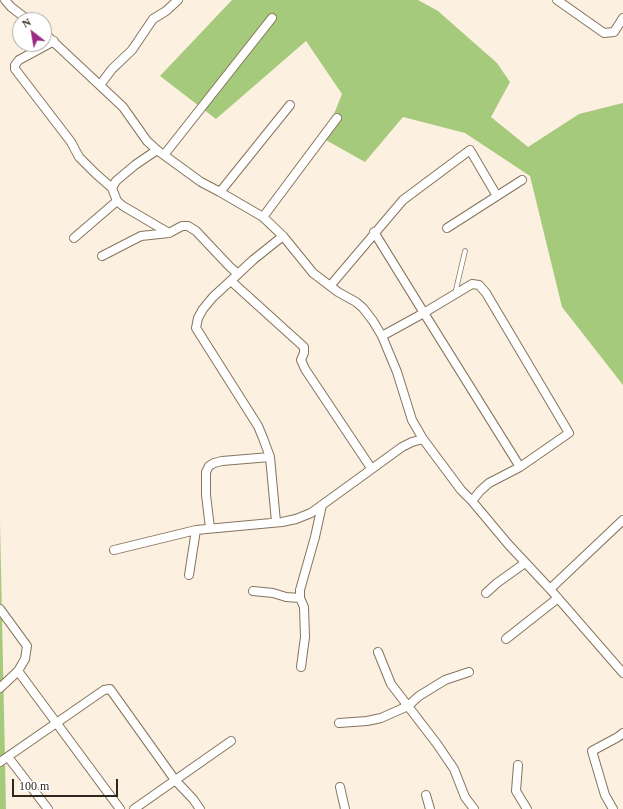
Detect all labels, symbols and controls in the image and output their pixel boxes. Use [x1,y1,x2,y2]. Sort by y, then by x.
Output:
north arrow [12,12,52,52]
text: N [20,15,33,30]
scale bar [14,771,120,797]
text: 100 m [19,779,49,793]

